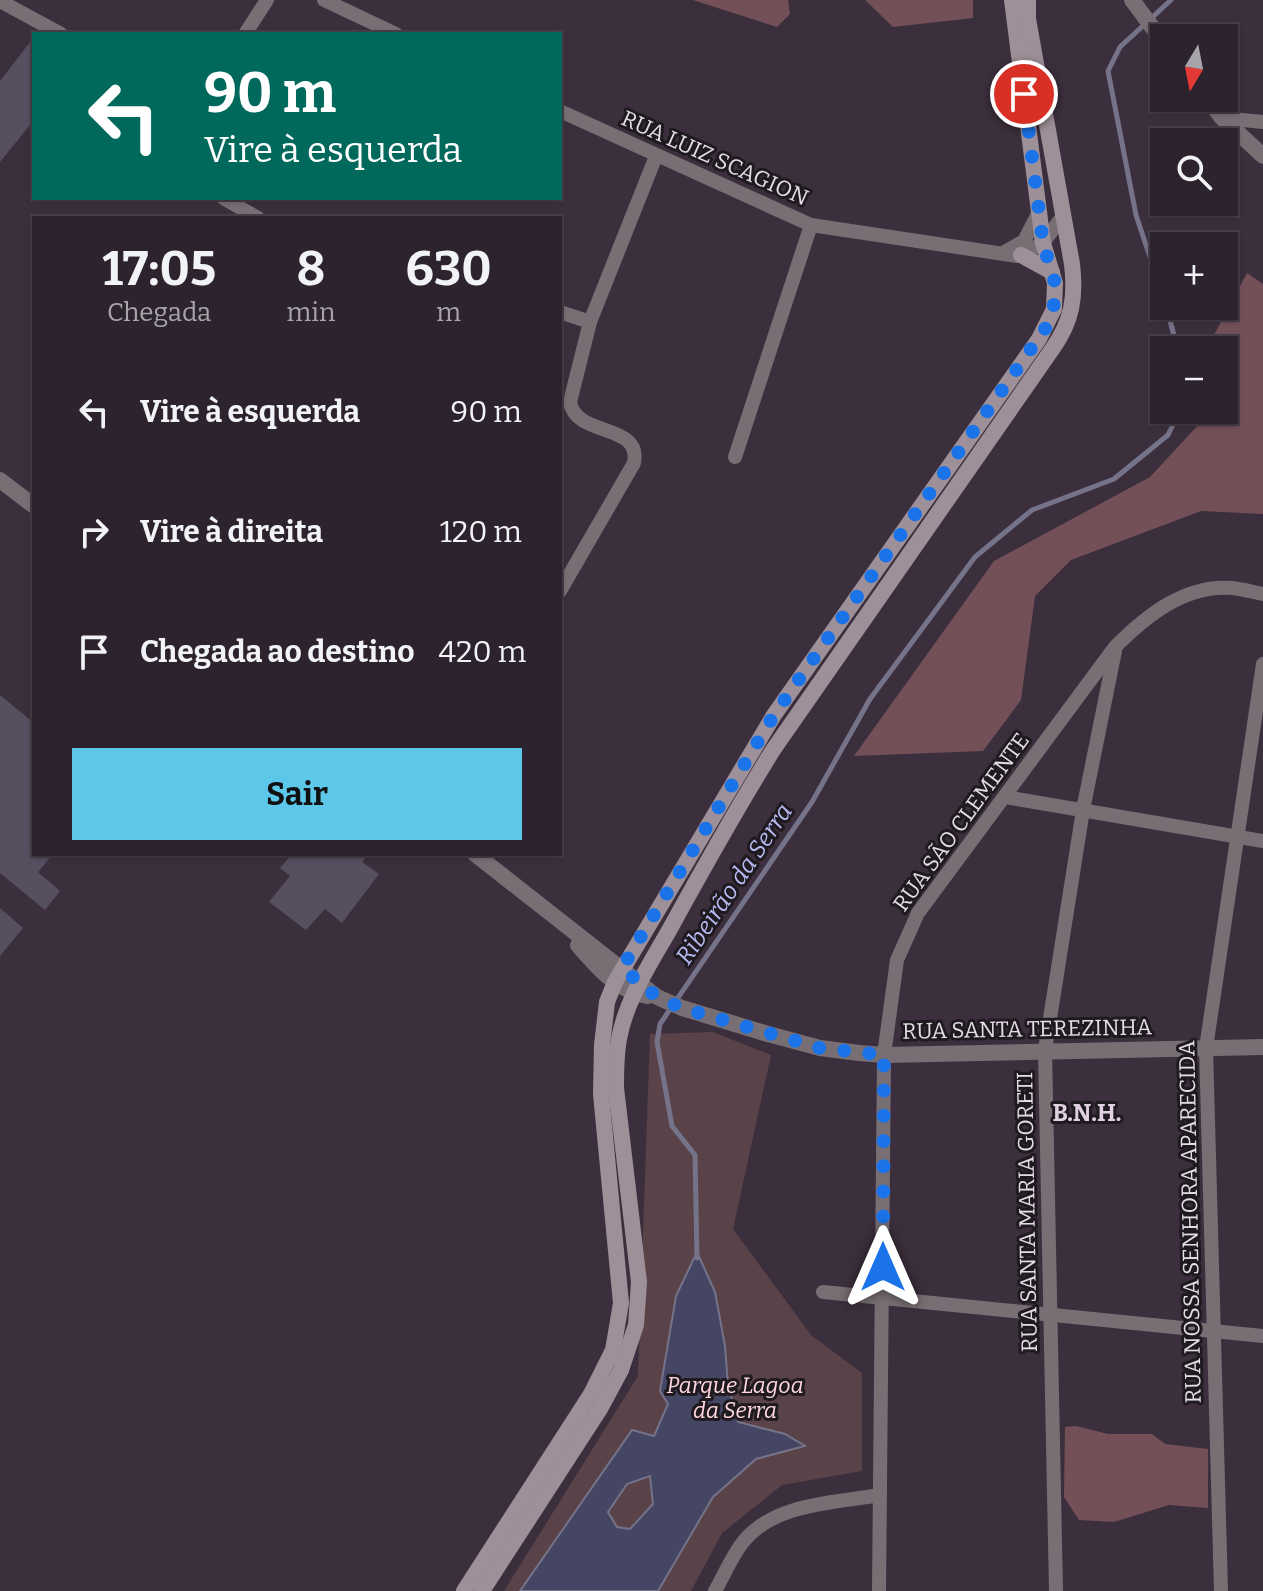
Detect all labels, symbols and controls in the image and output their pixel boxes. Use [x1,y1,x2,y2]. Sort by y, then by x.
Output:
north arrow [1150,24,1238,112]
map controls [1150,24,1238,424]
text: 90 m [204,60,336,127]
pin [990,60,1058,128]
icon: left [72,64,176,168]
icon: arrive [1002,72,1046,116]
street label: RUA LUIZ SCAGION [617,105,813,211]
text: Vire à esquerda [204,128,462,172]
button: search [1150,128,1238,216]
button: + [1150,232,1238,320]
text: 17:05 [102,240,216,298]
text: 8 [296,240,325,298]
text: 630 [406,240,492,298]
text: Chegada [107,297,211,328]
text: min [286,297,335,328]
text: m [436,297,461,328]
button: − [1150,336,1238,424]
icon: left [72,390,116,434]
text: Vire à esquerda [140,394,360,430]
text: 90 m [451,394,522,430]
icon: right [72,510,116,554]
text: Vire à direita [140,514,323,550]
text: 120 m [440,514,522,550]
icon: arrive [72,630,116,674]
text: Chegada ao destino [140,634,415,670]
text: 420 m [439,634,526,670]
street label: RUA SÃO CLEMENTE [887,728,1035,916]
button: Sair [72,748,522,840]
water label: Ribeirão da Serra [670,798,798,970]
street label: RUA SANTA TEREZINHA [902,1013,1153,1045]
street label: RUA NOSSA SENHORA APARECIDA [1173,1040,1207,1404]
street label: RUA SANTA MARIA GORETI [1011,1072,1043,1352]
district label: B.N.H. [1053,1099,1121,1127]
position arrow [841,1225,925,1309]
park label: Parque Lagoa da Serra [666,1372,804,1424]

